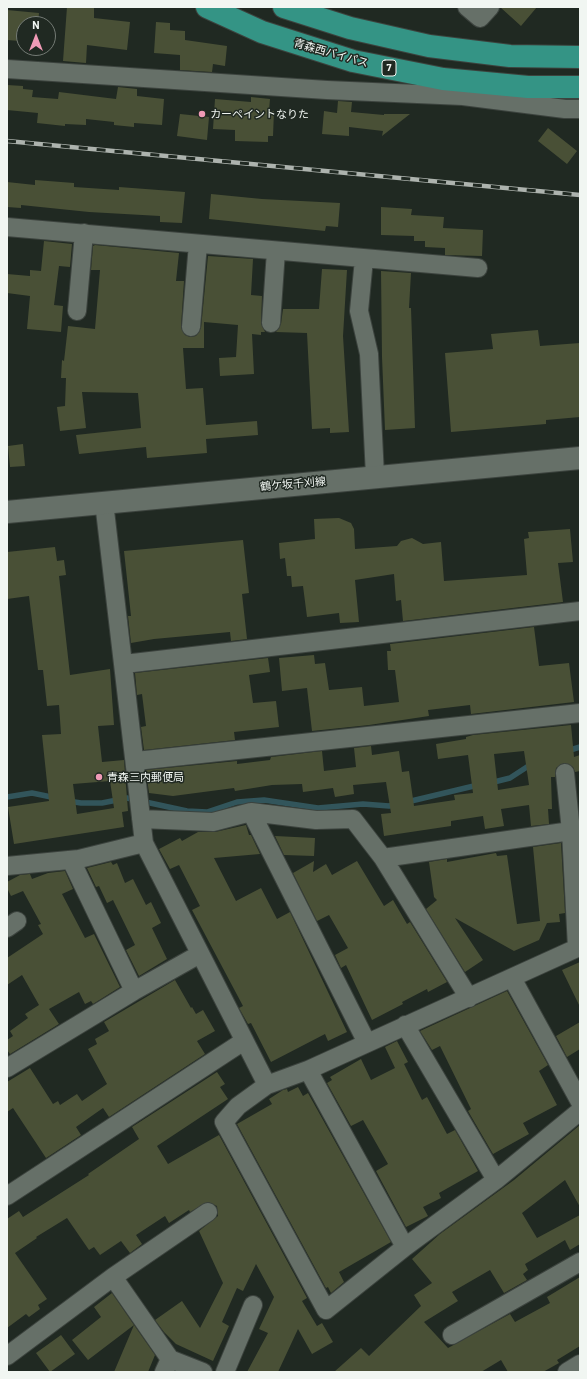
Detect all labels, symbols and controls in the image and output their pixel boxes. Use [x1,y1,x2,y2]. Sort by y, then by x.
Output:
north arrow [16,16,56,56]
text: N [32,18,40,31]
street label: 青森西バイパス [292,36,370,70]
road number: 7 [382,60,396,76]
place label: カーペイントなりた [210,107,309,121]
marker: カーペイントなりた [197,109,207,119]
street label: 鶴ケ坂千刈線 [260,475,326,493]
place label: 青森三内郵便局 [107,770,184,784]
marker: 青森三内郵便局 [94,772,104,782]

